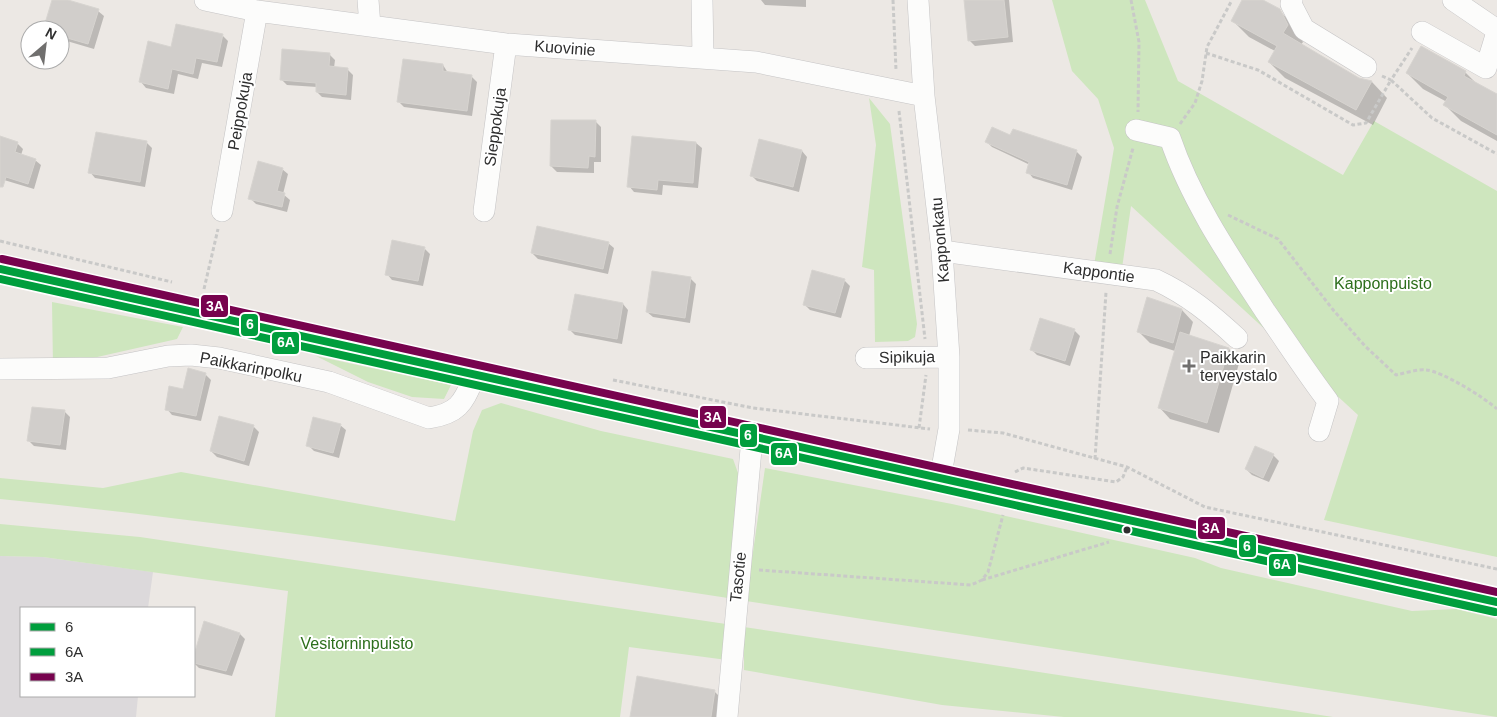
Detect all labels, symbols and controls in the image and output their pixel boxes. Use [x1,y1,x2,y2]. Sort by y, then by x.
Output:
north arrow [20,20,70,70]
text: N [43,24,59,43]
street label: Kuovinie [534,37,596,59]
street label: Peippokuja [225,70,255,151]
street label: Sieppokuja [481,87,509,167]
street label: Kapponkatu [928,197,952,283]
street label: Kappontie [1062,259,1136,285]
park label: Kapponpuisto [1334,275,1432,292]
line badge: 3A [200,294,229,318]
text: 3A [206,298,224,314]
line badge: 6 [240,313,259,337]
text: 6 [246,316,254,332]
line badge: 6A [271,331,300,355]
text: 6A [277,334,295,350]
street label: Sipikuja [879,348,935,366]
street label: Paikkarinpolku [198,349,304,385]
place label: Paikkarin terveystalo [1200,349,1277,384]
marker: Paikkarin terveystalo [1182,359,1196,373]
line badge: 3A [699,405,727,429]
text: 3A [704,409,722,425]
line badge: 6 [739,423,758,448]
text: 6 [744,427,752,443]
line badge: 6A [770,442,798,466]
text: 6A [775,445,793,461]
line badge: 3A [1197,516,1226,540]
text: 3A [1202,520,1220,536]
unlabelled marker [1122,525,1132,535]
line badge: 6 [1238,534,1257,558]
text: 6 [1243,538,1251,554]
street label: Tasotie [727,551,749,603]
line badge: 6A [1268,553,1297,577]
text: 6A [1273,556,1291,572]
legend [20,607,195,697]
text: 6 [65,618,73,635]
park label: Vesitorninpuisto [301,635,414,652]
text: 6A [65,643,83,660]
text: 3A [65,668,83,685]

